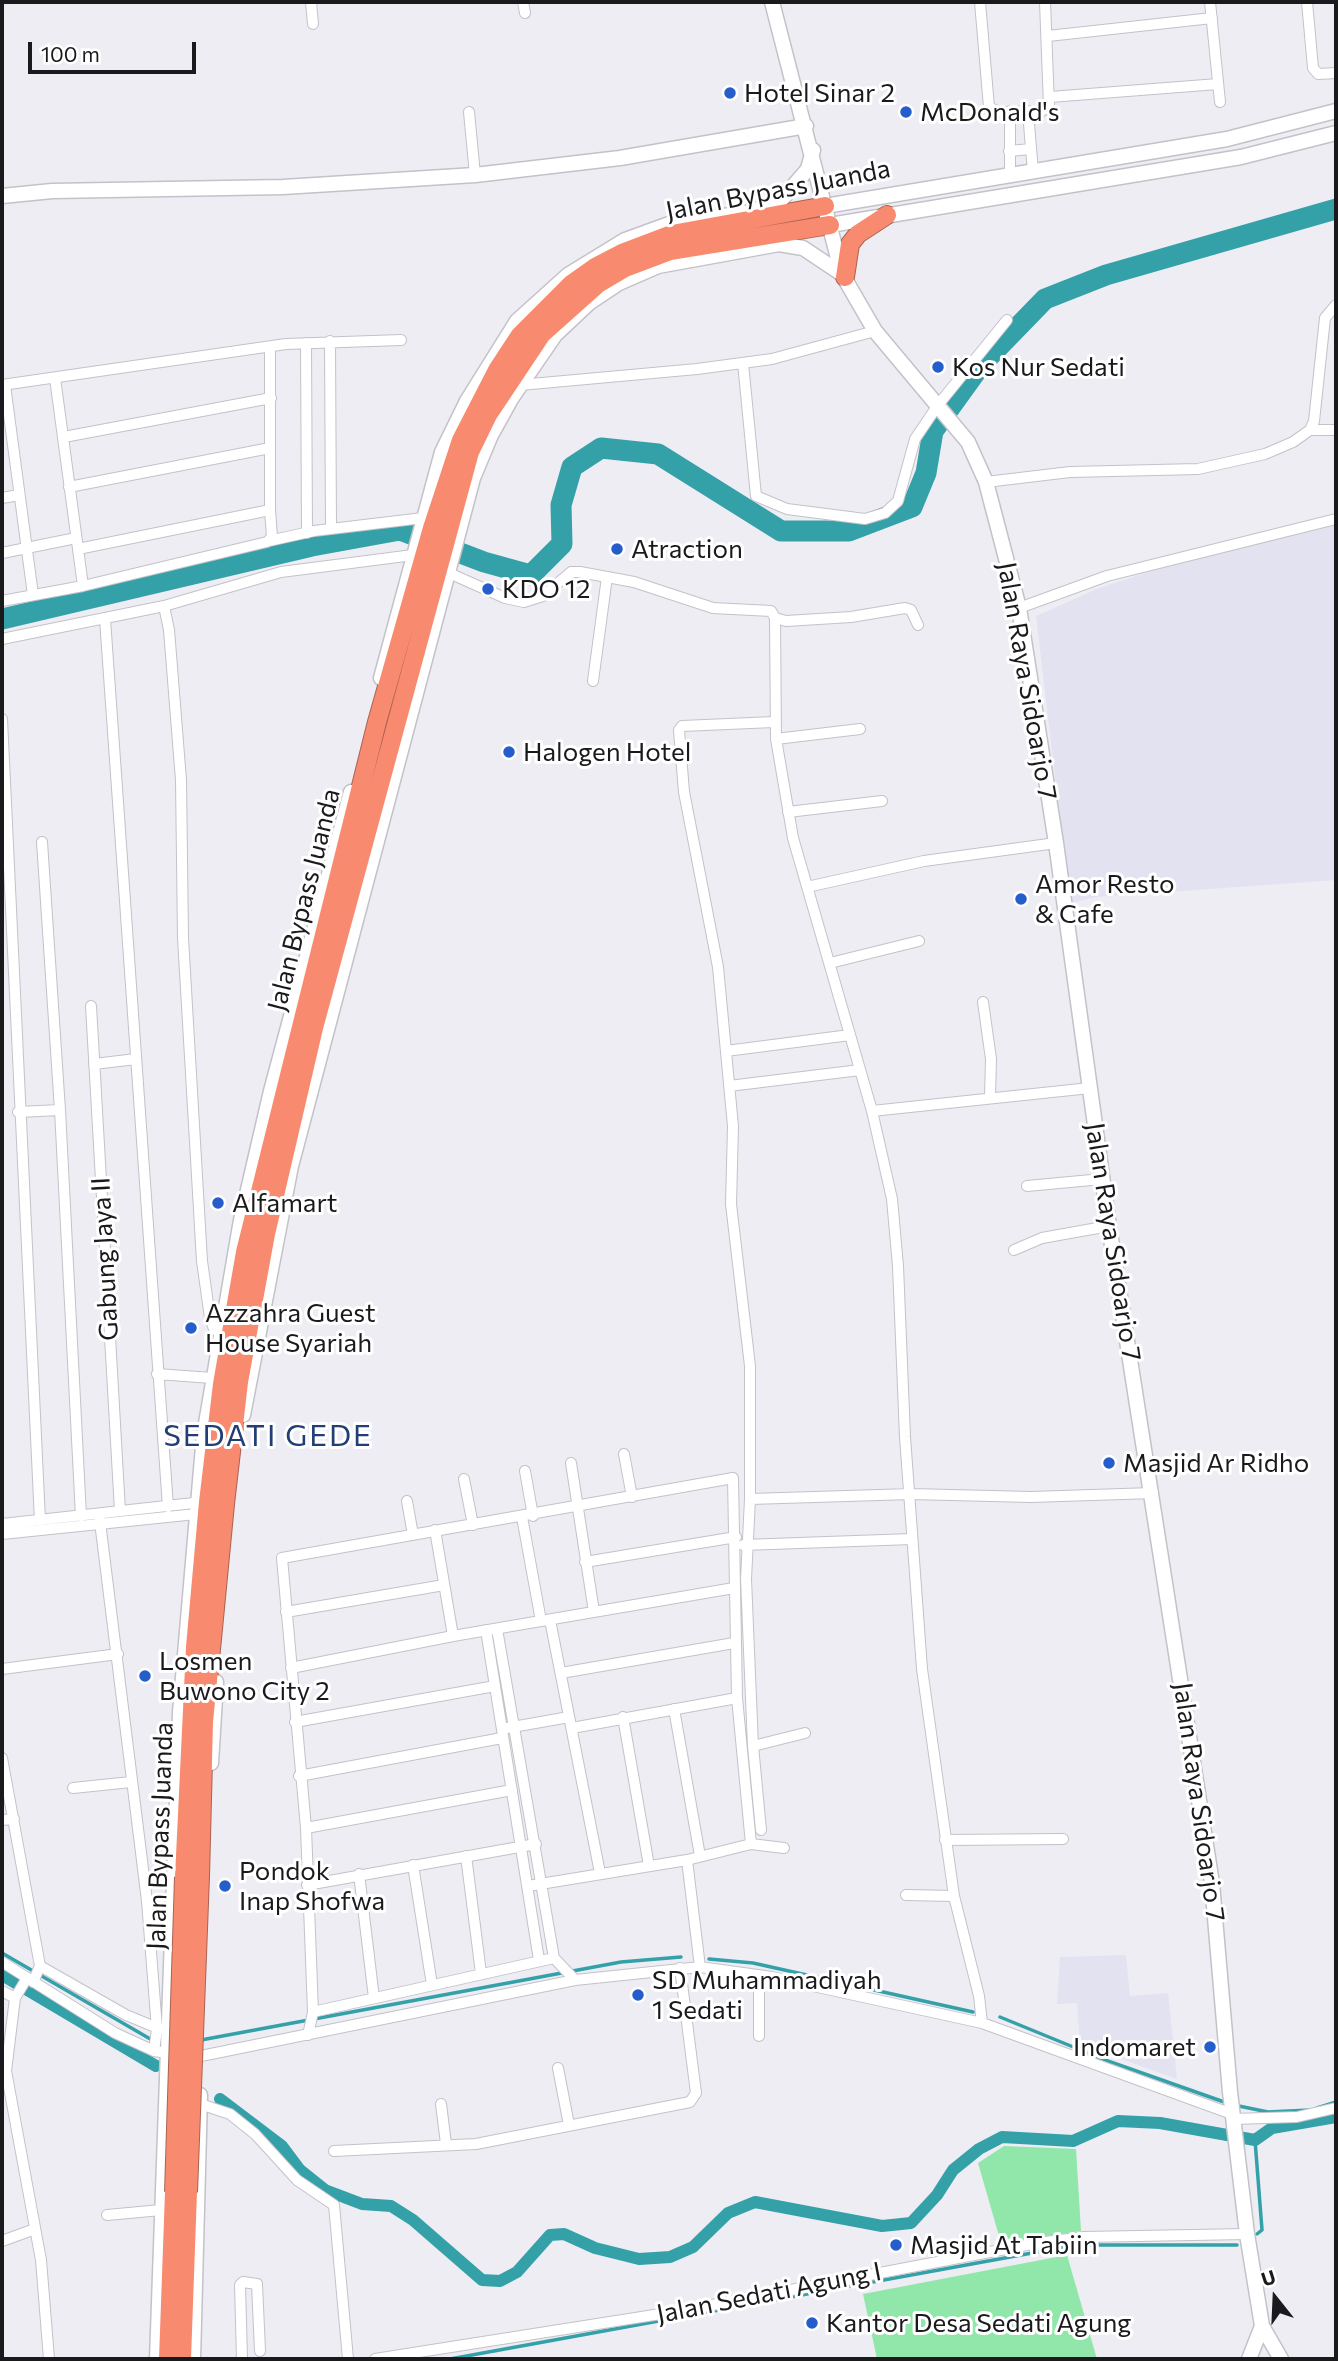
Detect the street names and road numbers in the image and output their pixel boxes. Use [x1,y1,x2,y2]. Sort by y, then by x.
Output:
street label: Jalan Bypass Juanda [663,153,893,227]
street label: Jalan Raya Sidoarjo 7 [991,560,1063,802]
street label: Jalan Bypass Juanda [261,786,347,1014]
street label: Jalan Raya Sidoarjo 7 [1079,1121,1147,1363]
street label: Gabung Jaya II [85,1176,125,1342]
street label: Jalan Raya Sidoarjo 7 [1167,1680,1231,1924]
street label: Jalan Bypass Juanda [140,1721,180,1951]
street label: Jalan Sedati Agung I [654,2256,884,2330]

